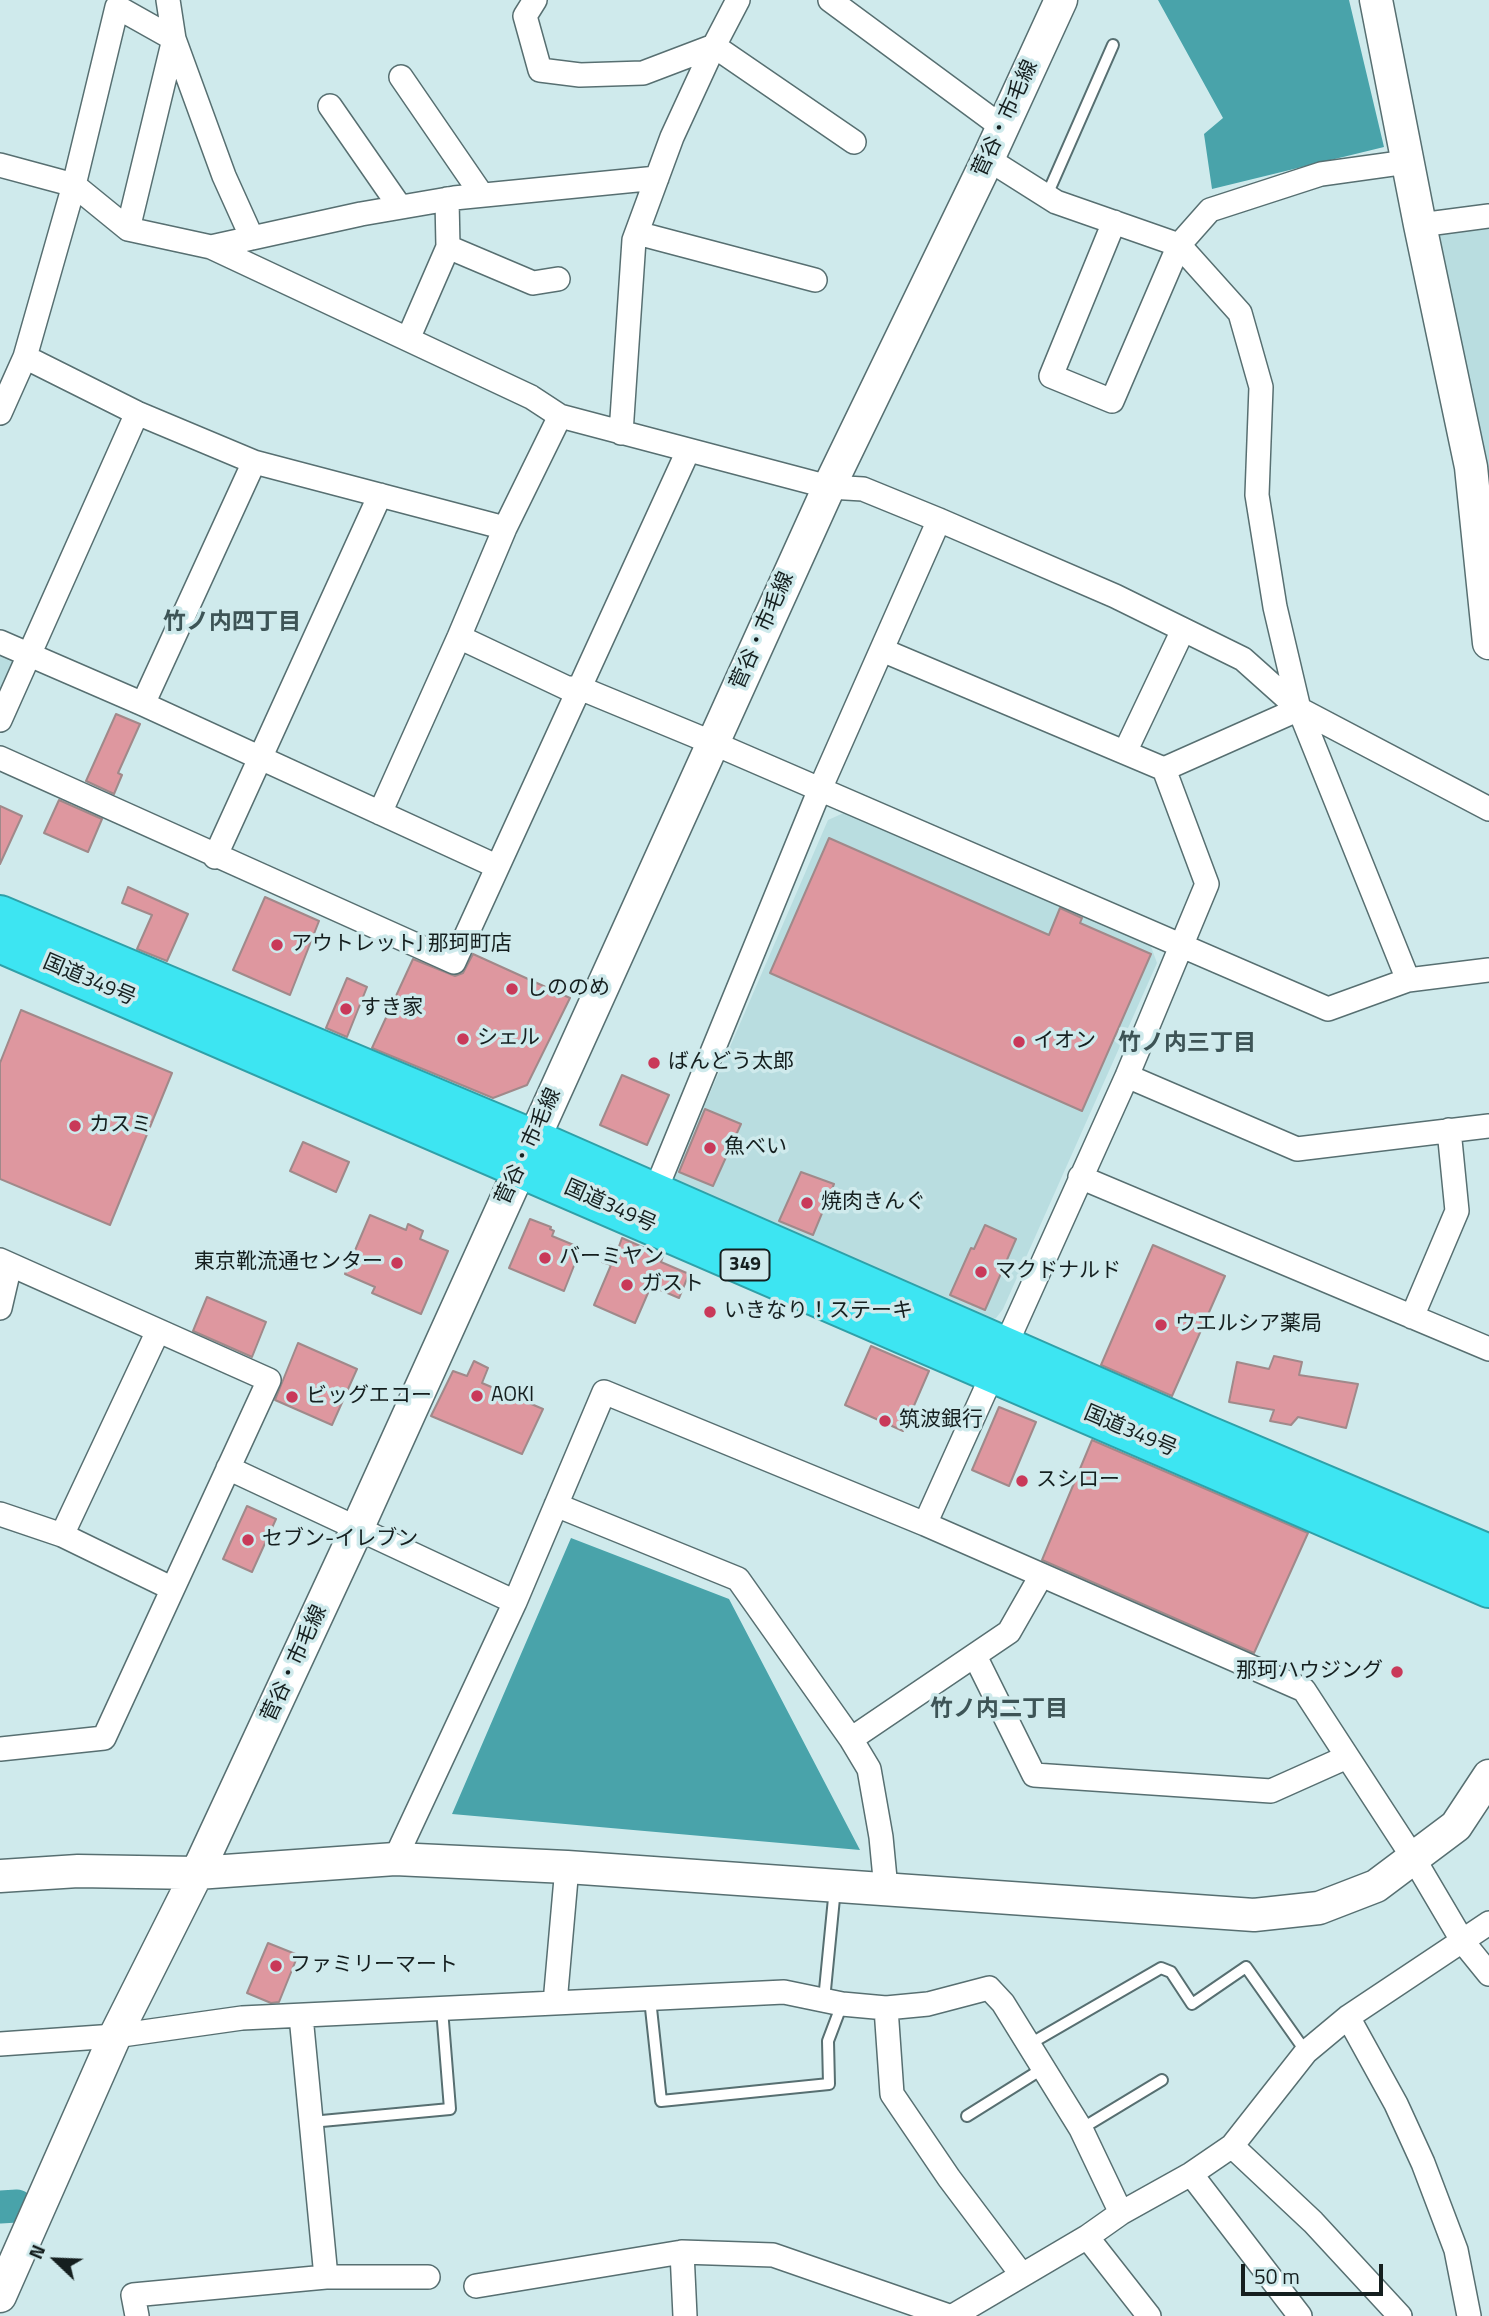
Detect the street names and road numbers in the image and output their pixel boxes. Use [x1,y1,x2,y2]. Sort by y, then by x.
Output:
street label: 菅谷・市毛線 [968,57,1044,181]
street label: 菅谷・市毛線 [726,568,800,694]
street label: 国道349号 [39,950,139,1012]
street label: 菅谷・市毛線 [491,1085,567,1209]
street label: 国道349号 [560,1176,660,1238]
road number: 349 [720,1250,770,1280]
street label: 国道349号 [1080,1401,1180,1463]
street label: 菅谷・市毛線 [257,1602,333,1726]

